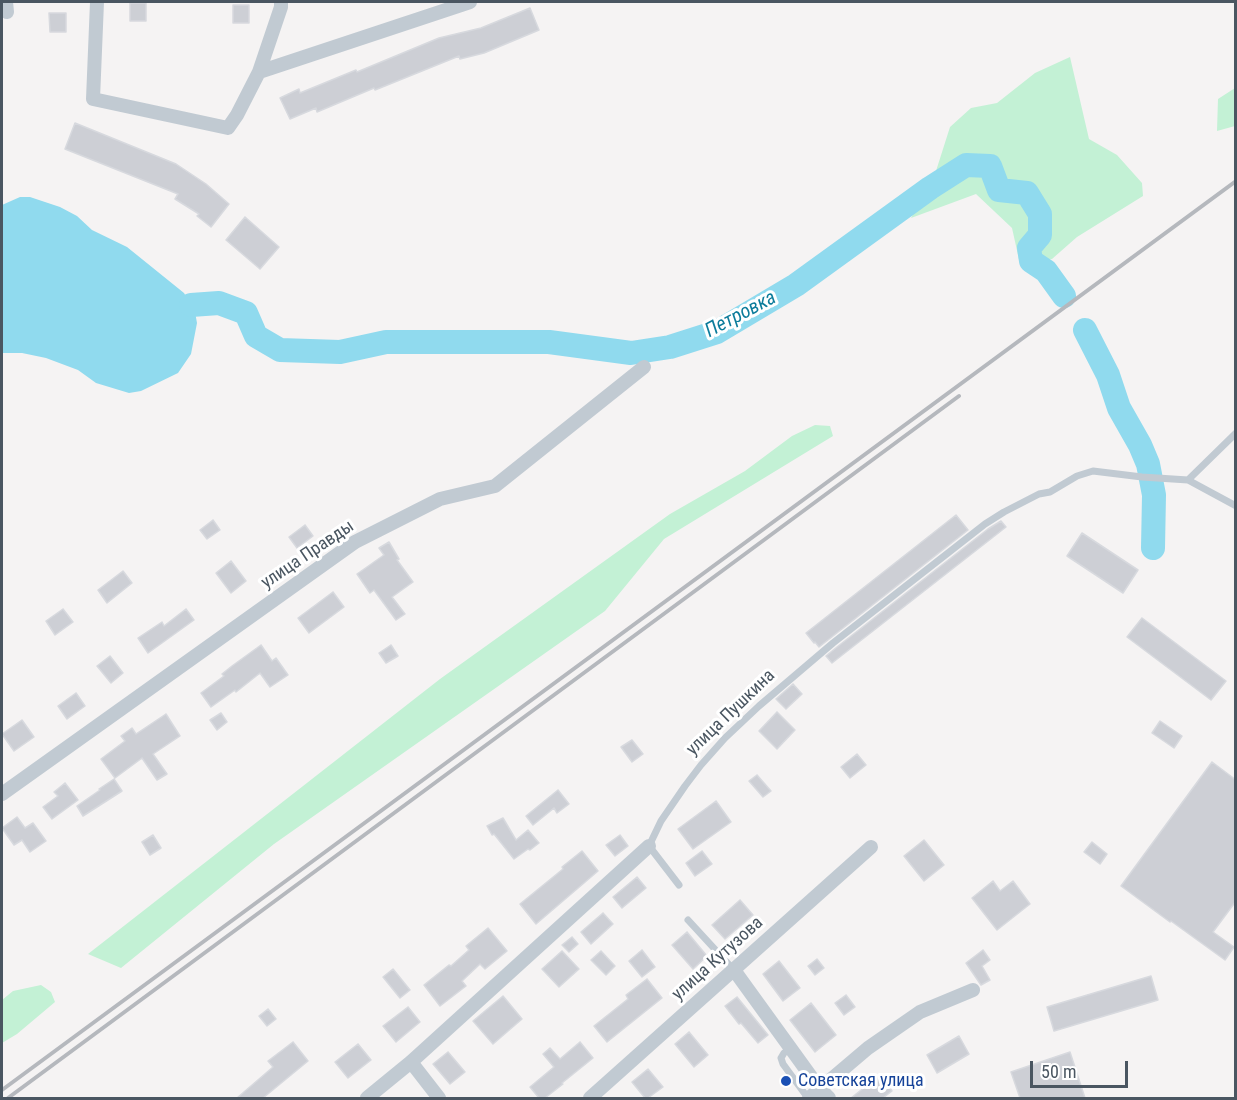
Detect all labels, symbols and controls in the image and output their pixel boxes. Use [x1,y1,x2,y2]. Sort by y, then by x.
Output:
water label: Петровка [701,286,781,344]
street label: улица Правды [257,516,359,594]
street label: улица Пушкина [682,665,780,761]
street label: улица Кутузова [668,913,768,1005]
scale bar [1033,1049,1130,1087]
text: 50 m [1041,1061,1076,1082]
place label: Советская улица [798,1070,924,1092]
marker: Советская улица [779,1074,793,1088]

